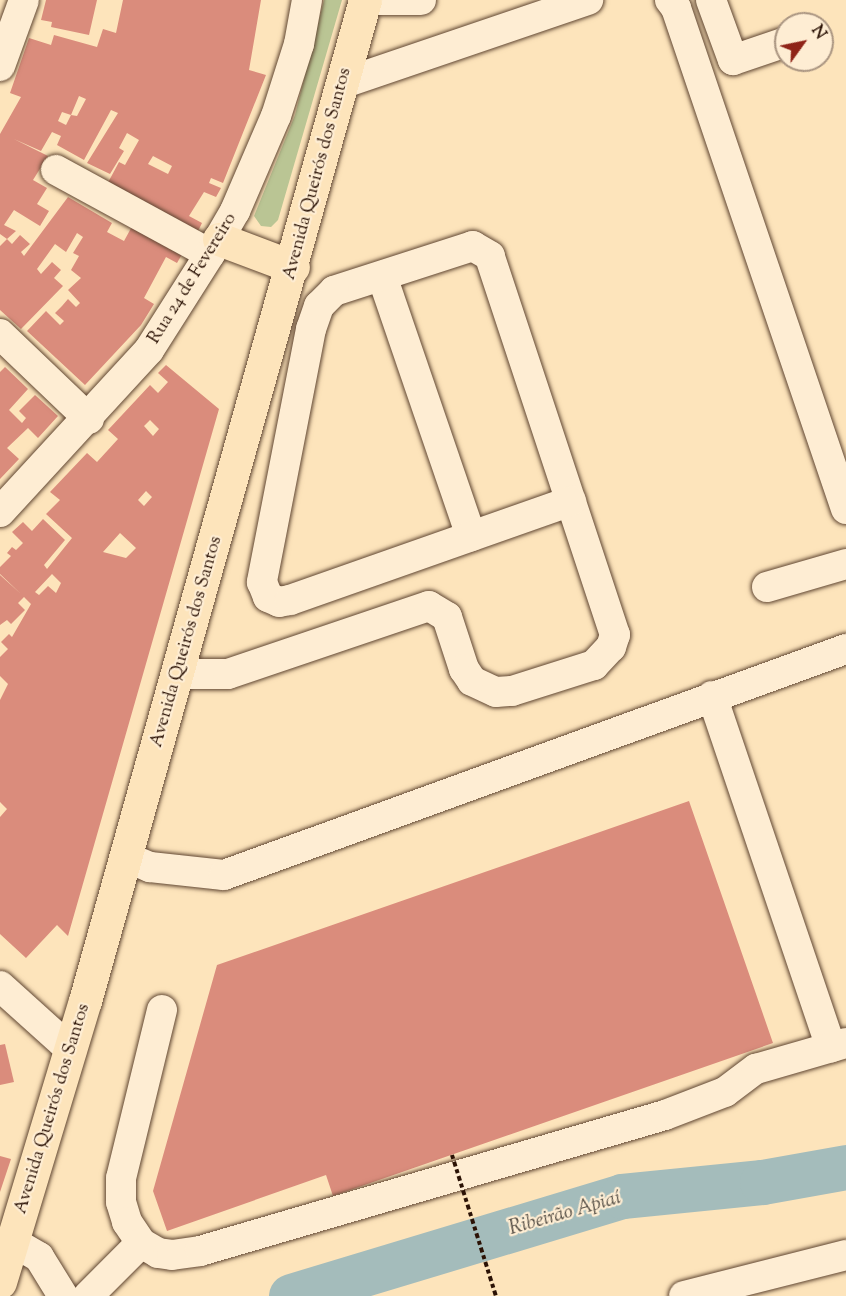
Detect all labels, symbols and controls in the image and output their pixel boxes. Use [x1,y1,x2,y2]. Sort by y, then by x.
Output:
north arrow [774,12,834,72]
text: N [805,21,831,45]
street label: Avenida Queirós dos Santos [279,66,357,282]
street label: Rua 24 de Fevereiro [144,210,242,348]
street label: Avenida Queirós dos Santos [146,534,228,750]
street label: Avenida Queirós dos Santos [11,1001,95,1217]
water label: Ribeirão Apiaí [506,1187,624,1241]

